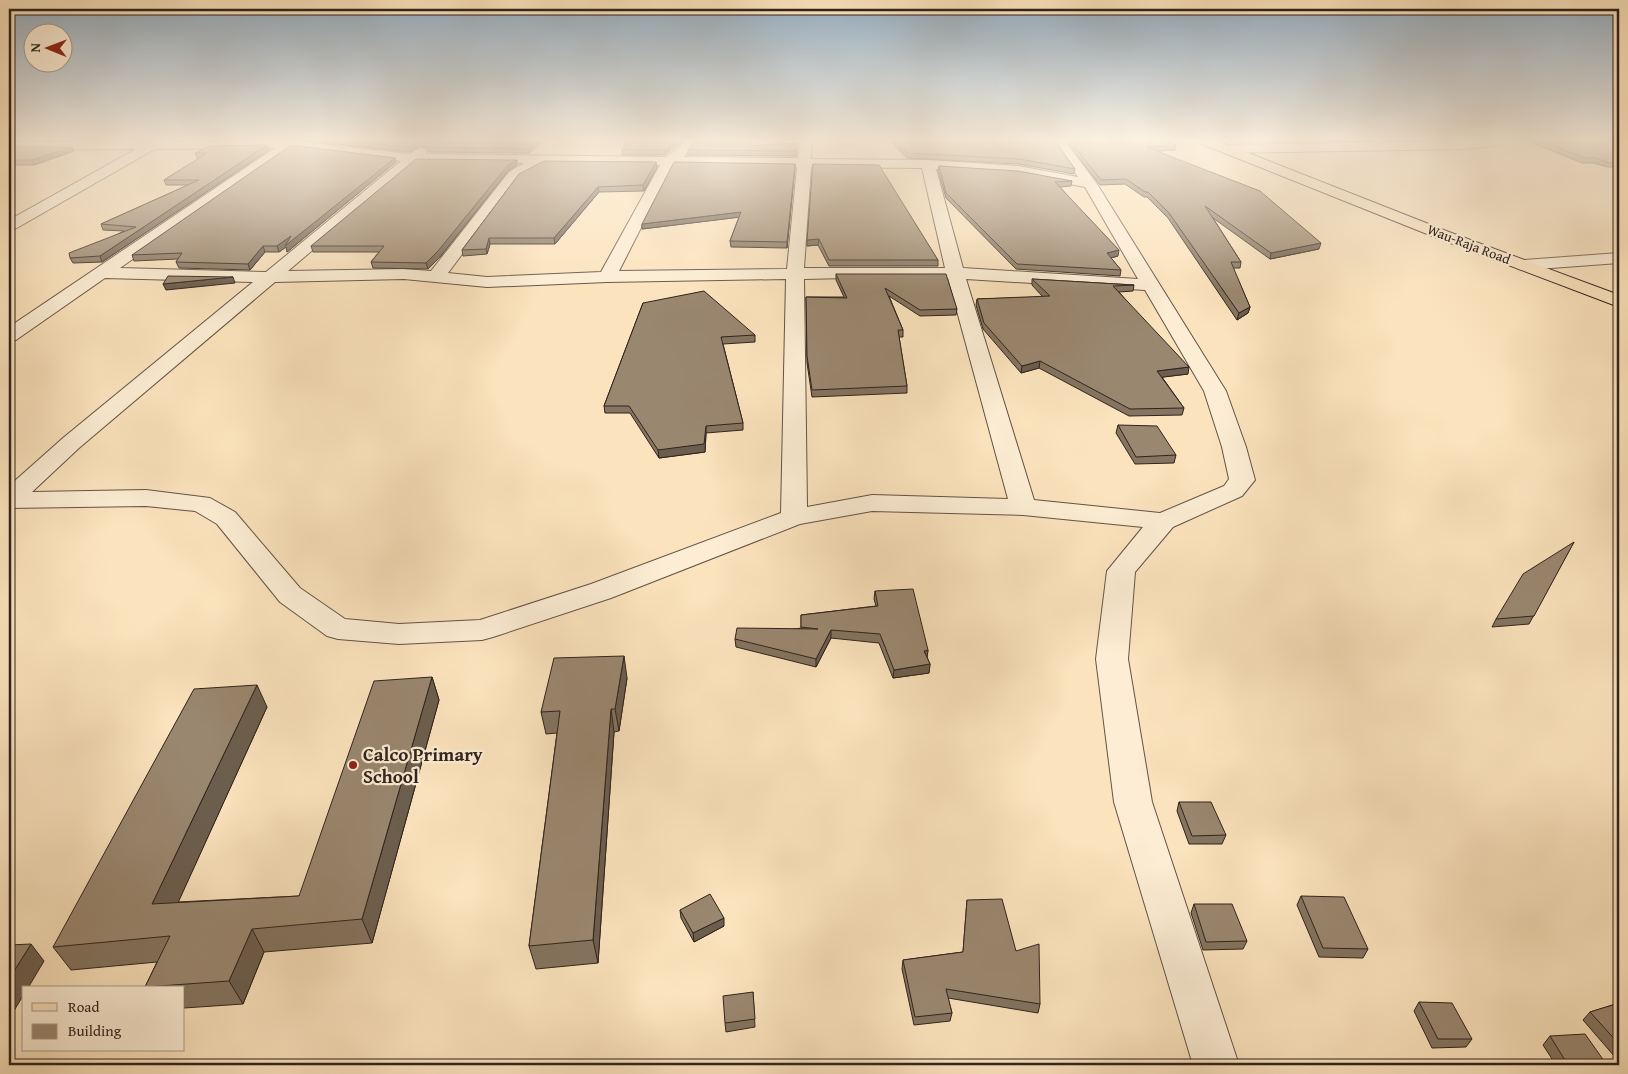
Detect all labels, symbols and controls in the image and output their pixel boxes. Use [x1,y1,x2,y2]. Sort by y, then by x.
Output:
north arrow [22,22,72,72]
text: N [25,42,45,53]
street label: Wau-Raja Road [1424,219,1514,269]
place label: Calco Primary School [363,740,483,790]
marker: Calco Primary School [347,759,359,771]
legend [22,986,185,1052]
text: Road [68,996,99,1017]
text: Building [68,1020,122,1041]

